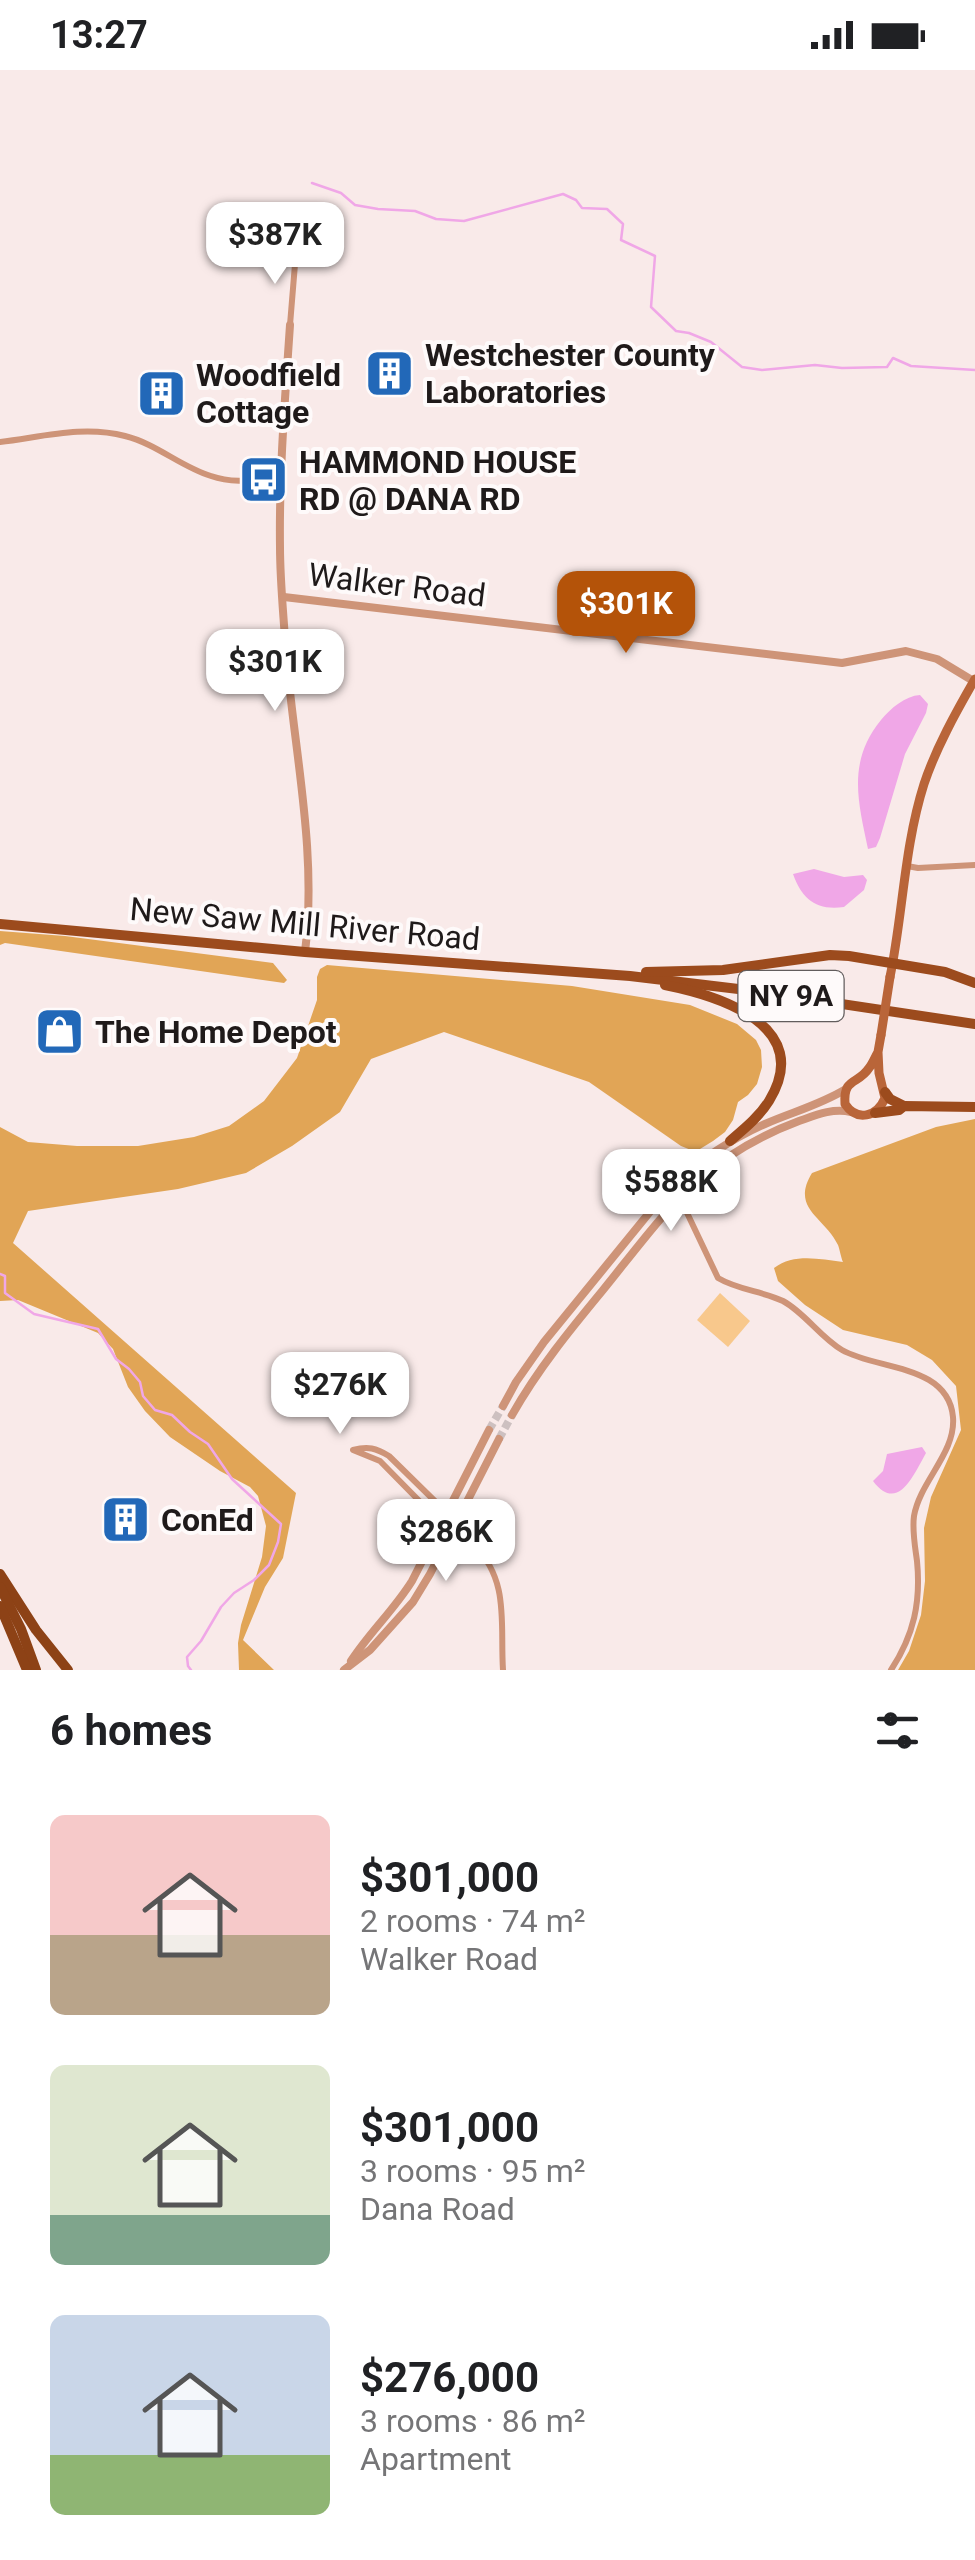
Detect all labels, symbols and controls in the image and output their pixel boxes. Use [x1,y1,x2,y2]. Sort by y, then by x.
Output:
text: 13:27 [50,13,148,57]
pin: $387K [205,202,345,287]
text: $387K [228,215,322,253]
place label: Westchester County Laboratories [425,336,716,411]
building icon: Westchester County Laboratories [364,347,416,399]
place label: Woodfield Cottage [196,356,341,431]
building icon: Woodfield Cottage [135,367,187,419]
place label: HAMMOND HOUSE RD @ DANA RD [299,443,576,518]
bus stop icon: HAMMOND HOUSE RD @ DANA RD [238,454,290,506]
street label: Walker Road [306,555,488,615]
pin: $301K [556,571,696,656]
text: $301K [579,584,673,622]
pin: $301K [205,629,345,714]
text: $301K [228,642,322,680]
street label: New Saw Mill River Road [128,890,482,958]
road number: NY 9A [738,971,844,1021]
shop icon: The Home Depot [34,1006,86,1058]
place label: The Home Depot [95,1013,337,1051]
pin: $588K [601,1149,741,1234]
text: $588K [624,1162,718,1200]
pin: $276K [270,1352,410,1437]
text: $276K [293,1365,387,1403]
building icon: ConEd [100,1494,152,1546]
pin: $286K [376,1499,516,1584]
place label: ConEd [161,1501,254,1539]
text: $286K [399,1512,493,1550]
icon: filters [870,1703,925,1758]
text: 6 homes [50,1706,212,1755]
text: $301,000 [360,1853,539,1902]
icon: home [130,1855,250,1975]
text: 2 rooms · 74 m² [360,1902,585,1940]
text: Walker Road [360,1940,538,1978]
text: $301,000 [360,2103,539,2152]
icon: home [130,2105,250,2225]
text: 3 rooms · 95 m² [360,2152,585,2190]
text: Dana Road [360,2190,515,2228]
text: $276,000 [360,2353,539,2402]
icon: home [130,2355,250,2475]
text: 3 rooms · 86 m² [360,2402,585,2440]
text: Apartment [360,2440,512,2478]

